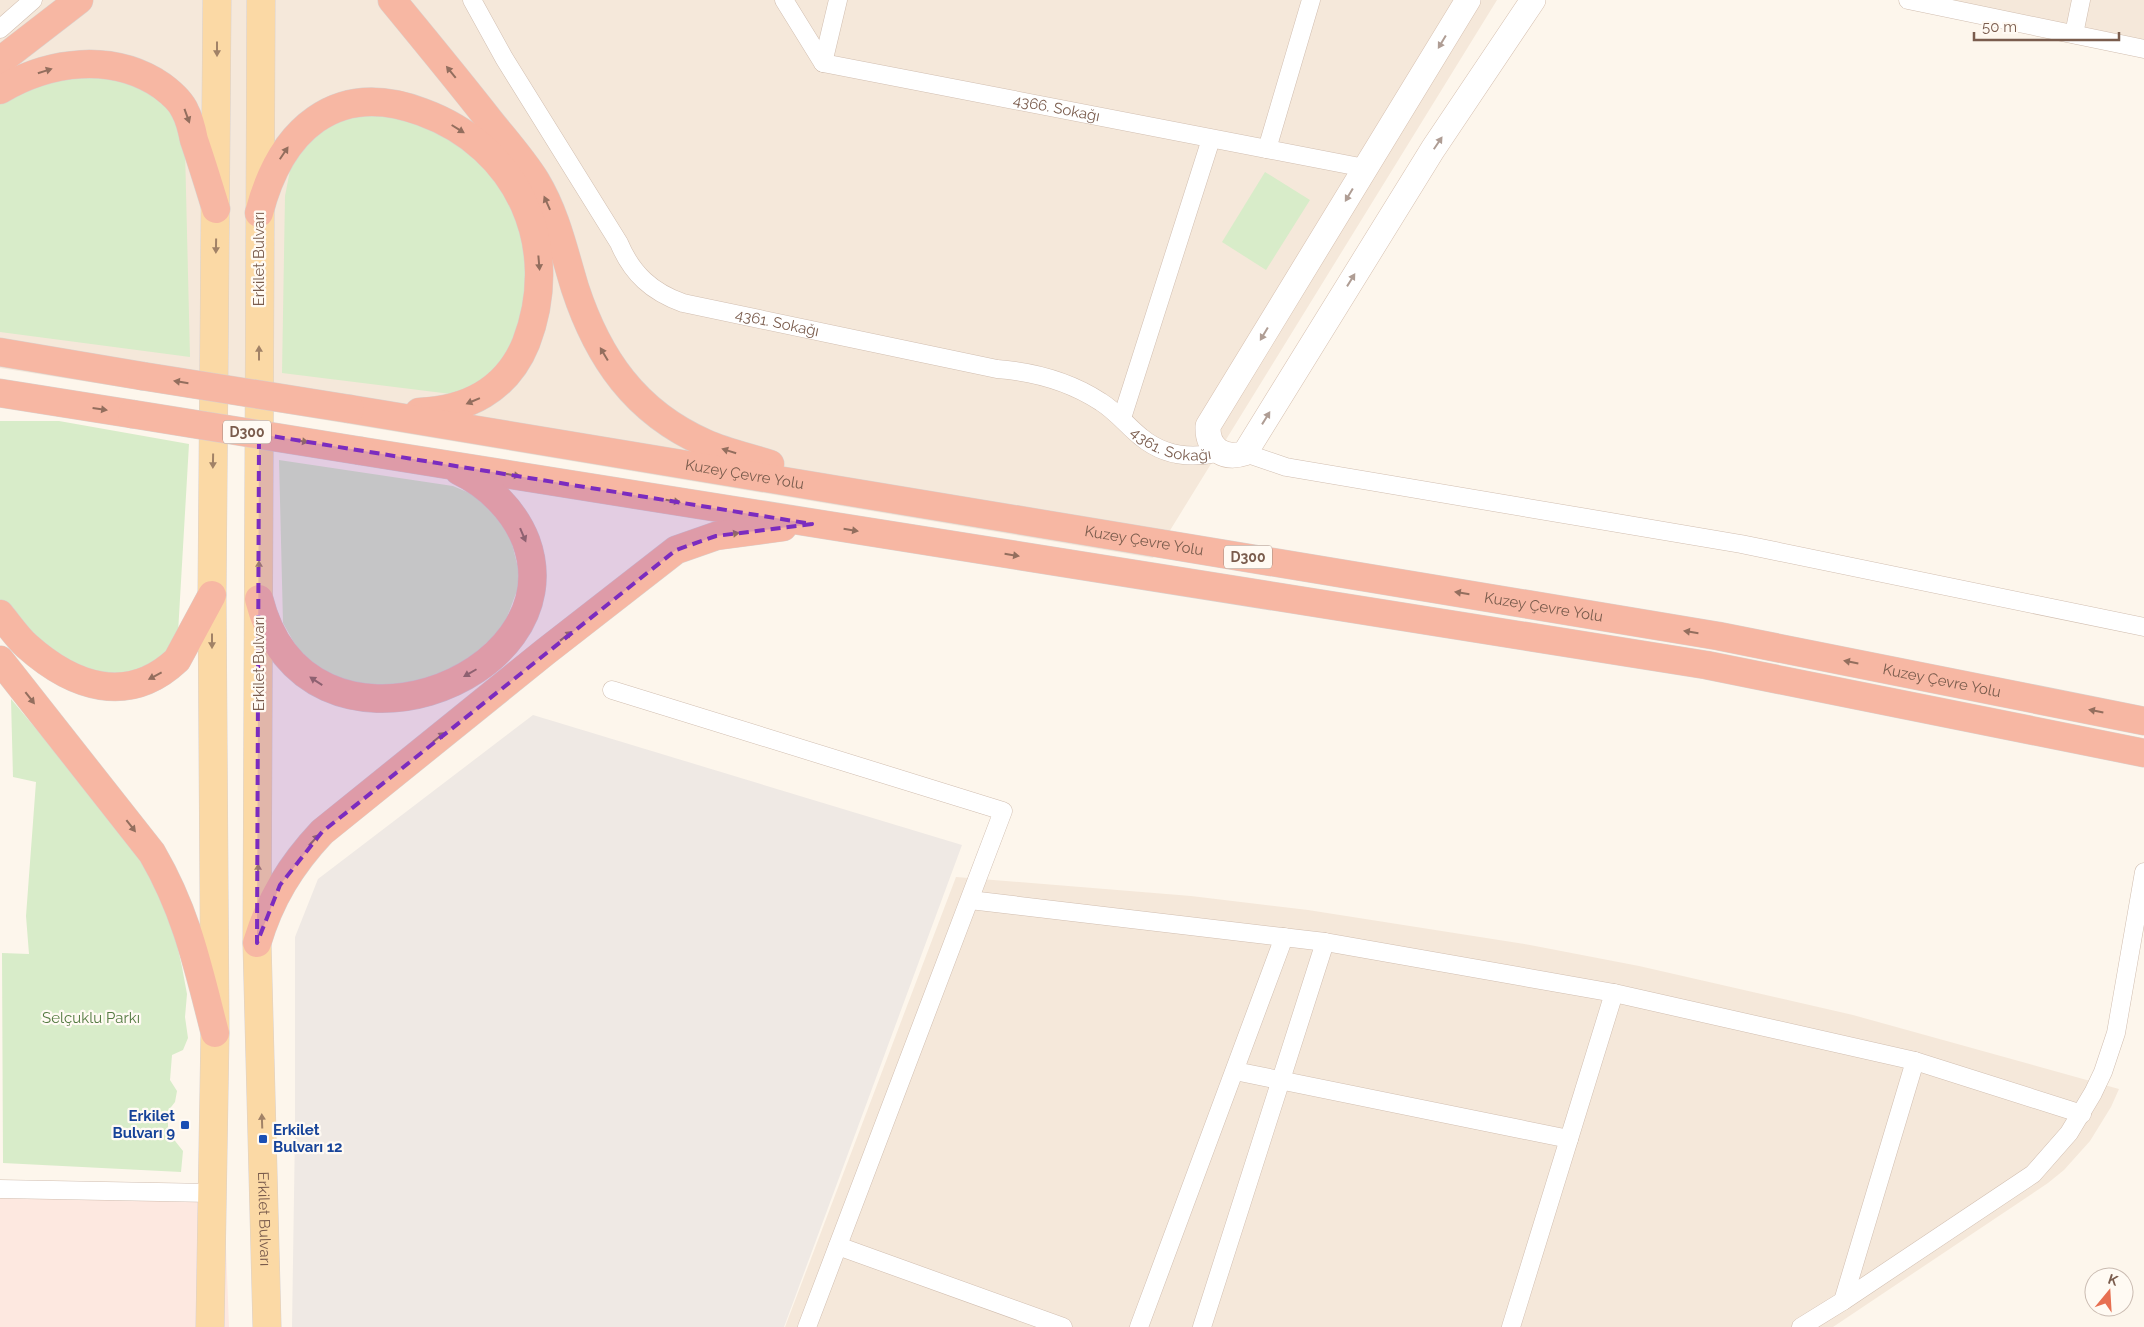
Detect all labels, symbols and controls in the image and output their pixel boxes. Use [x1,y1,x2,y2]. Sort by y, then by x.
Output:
scale bar [1974,10,2119,42]
text: 50 m [1982,18,2017,36]
one-way arrow [1438,35,1447,48]
one-way arrow [213,41,221,57]
one-way arrow [445,66,456,79]
one-way arrow [37,67,52,74]
street label: 4366. Sokağı [1012,91,1101,125]
one-way arrow [183,109,191,124]
one-way arrow [451,124,464,134]
one-way arrow [1433,136,1442,149]
one-way arrow [280,146,289,159]
one-way arrow [1344,189,1353,202]
one-way arrow [542,196,550,210]
street label: Erkilet Bulvarı [250,212,268,306]
one-way arrow [211,238,219,254]
one-way arrow [535,255,543,271]
one-way arrow [1346,274,1356,287]
street label: 4361. Sokağı [734,305,821,340]
one-way arrow [1259,328,1268,341]
one-way arrow [255,345,263,361]
one-way arrow [599,348,608,361]
one-way arrow [172,378,188,386]
one-way arrow [466,397,480,405]
one-way arrow [92,406,108,414]
one-way arrow [1261,412,1270,425]
road number: D300 [223,421,271,444]
street label: 4361. Sokağı [1127,423,1212,464]
one-way arrow [293,437,309,445]
one-way arrow [722,447,737,455]
one-way arrow [209,453,217,469]
street label: Kuzey Çevre Yolu [684,456,805,493]
one-way arrow [505,472,521,480]
one-way arrow [666,497,682,505]
street label: Kuzey Çevre Yolu [1083,522,1205,559]
one-way arrow [843,526,859,534]
one-way arrow [519,528,527,542]
one-way arrow [724,530,740,538]
road number: D300 [1224,546,1272,568]
one-way arrow [1004,551,1020,559]
one-way arrow [255,560,263,576]
street label: Kuzey Çevre Yolu [1483,588,1604,626]
one-way arrow [1454,589,1470,597]
street label: Erkilet Bulvarı [250,617,268,711]
one-way arrow [1683,627,1699,635]
one-way arrow [559,630,572,641]
one-way arrow [208,633,216,649]
one-way arrow [1843,658,1859,666]
street label: Kuzey Çevre Yolu [1881,660,2003,701]
one-way arrow [464,668,477,677]
one-way arrow [147,672,162,680]
one-way arrow [309,676,323,686]
one-way arrow [25,691,36,704]
one-way arrow [2088,707,2104,715]
one-way arrow [432,732,445,743]
one-way arrow [125,819,136,832]
one-way arrow [308,835,320,847]
one-way arrow [254,863,262,879]
park label: Selçuklu Parkı [42,1009,140,1027]
place label: Erkilet Bulvarı 9 [112,1107,175,1142]
one-way arrow [258,1113,266,1129]
marker: Erkilet Bulvarı 9 [179,1119,191,1131]
place label: Erkilet Bulvarı 12 [273,1121,343,1156]
marker: Erkilet Bulvarı 12 [257,1133,269,1145]
street label: Erkilet Bulvarı [254,1171,274,1266]
north arrow [2084,1267,2134,1317]
text: K [2106,1271,2121,1289]

